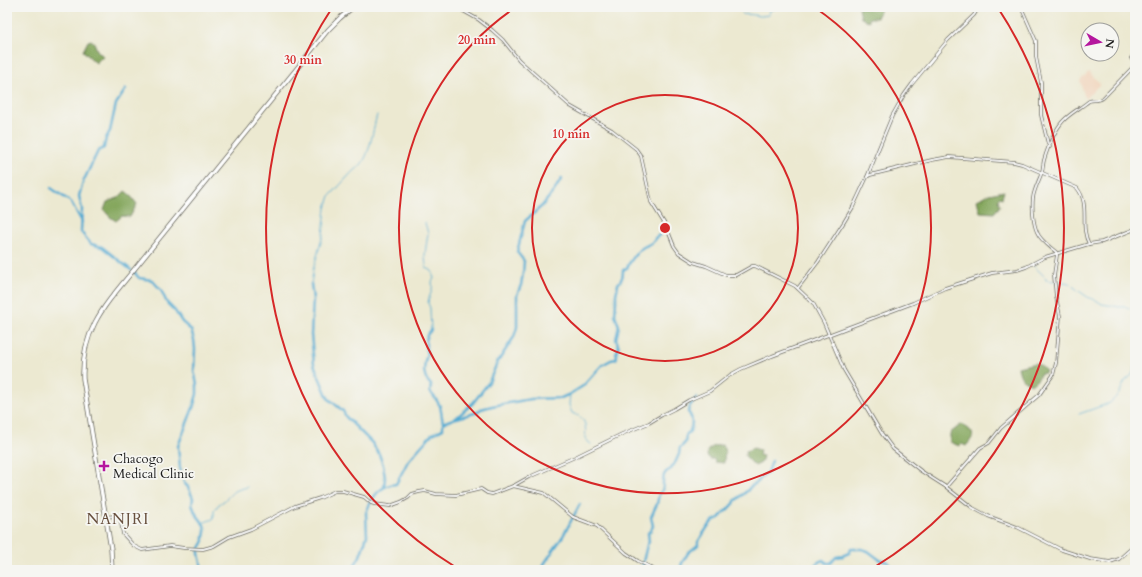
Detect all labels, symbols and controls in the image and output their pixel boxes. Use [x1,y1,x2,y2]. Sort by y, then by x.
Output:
north arrow [1080,22,1120,62]
text: 20 min [458,32,496,48]
text: N [1101,38,1118,50]
text: 30 min [284,52,322,68]
text: 10 min [552,126,590,142]
centre of rings [658,221,672,235]
place label: Chacogo Medical Clinic [113,450,194,483]
marker: Chacogo Medical Clinic [98,460,110,472]
district label: NANJRI [87,509,149,529]

